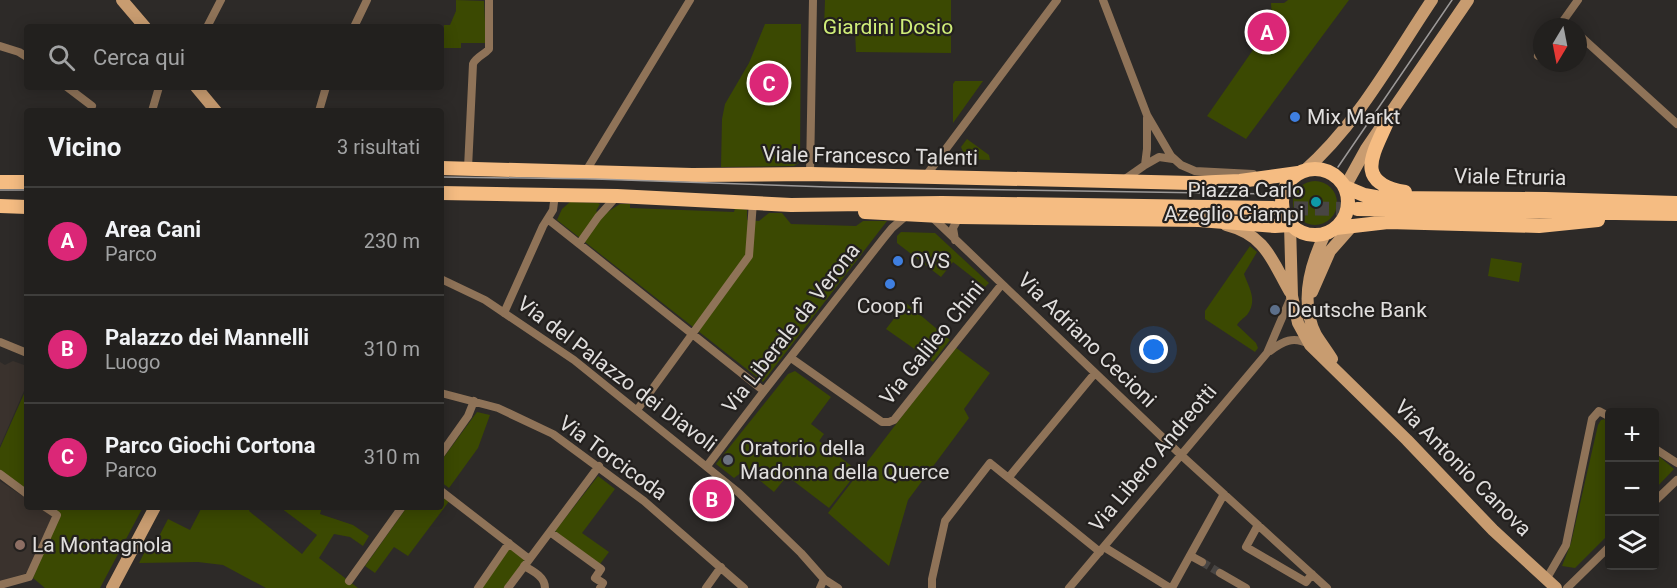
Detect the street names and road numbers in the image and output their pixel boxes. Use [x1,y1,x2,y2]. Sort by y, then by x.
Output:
street label: Viale Francesco Talenti [762,142,978,170]
street label: Viale Etruria [1454,164,1566,190]
street label: Via Liberale da Verona [717,238,865,418]
street label: Via Adriano Cecioni [1013,268,1161,412]
street label: Via Galileo Chini [875,277,989,409]
street label: Via del Palazzo dei Diavoli [513,291,721,457]
street label: Via Libero Andreotti [1084,380,1222,536]
street label: Via Antonio Canova [1390,395,1536,541]
street label: Via Torcicoda [554,411,672,505]

